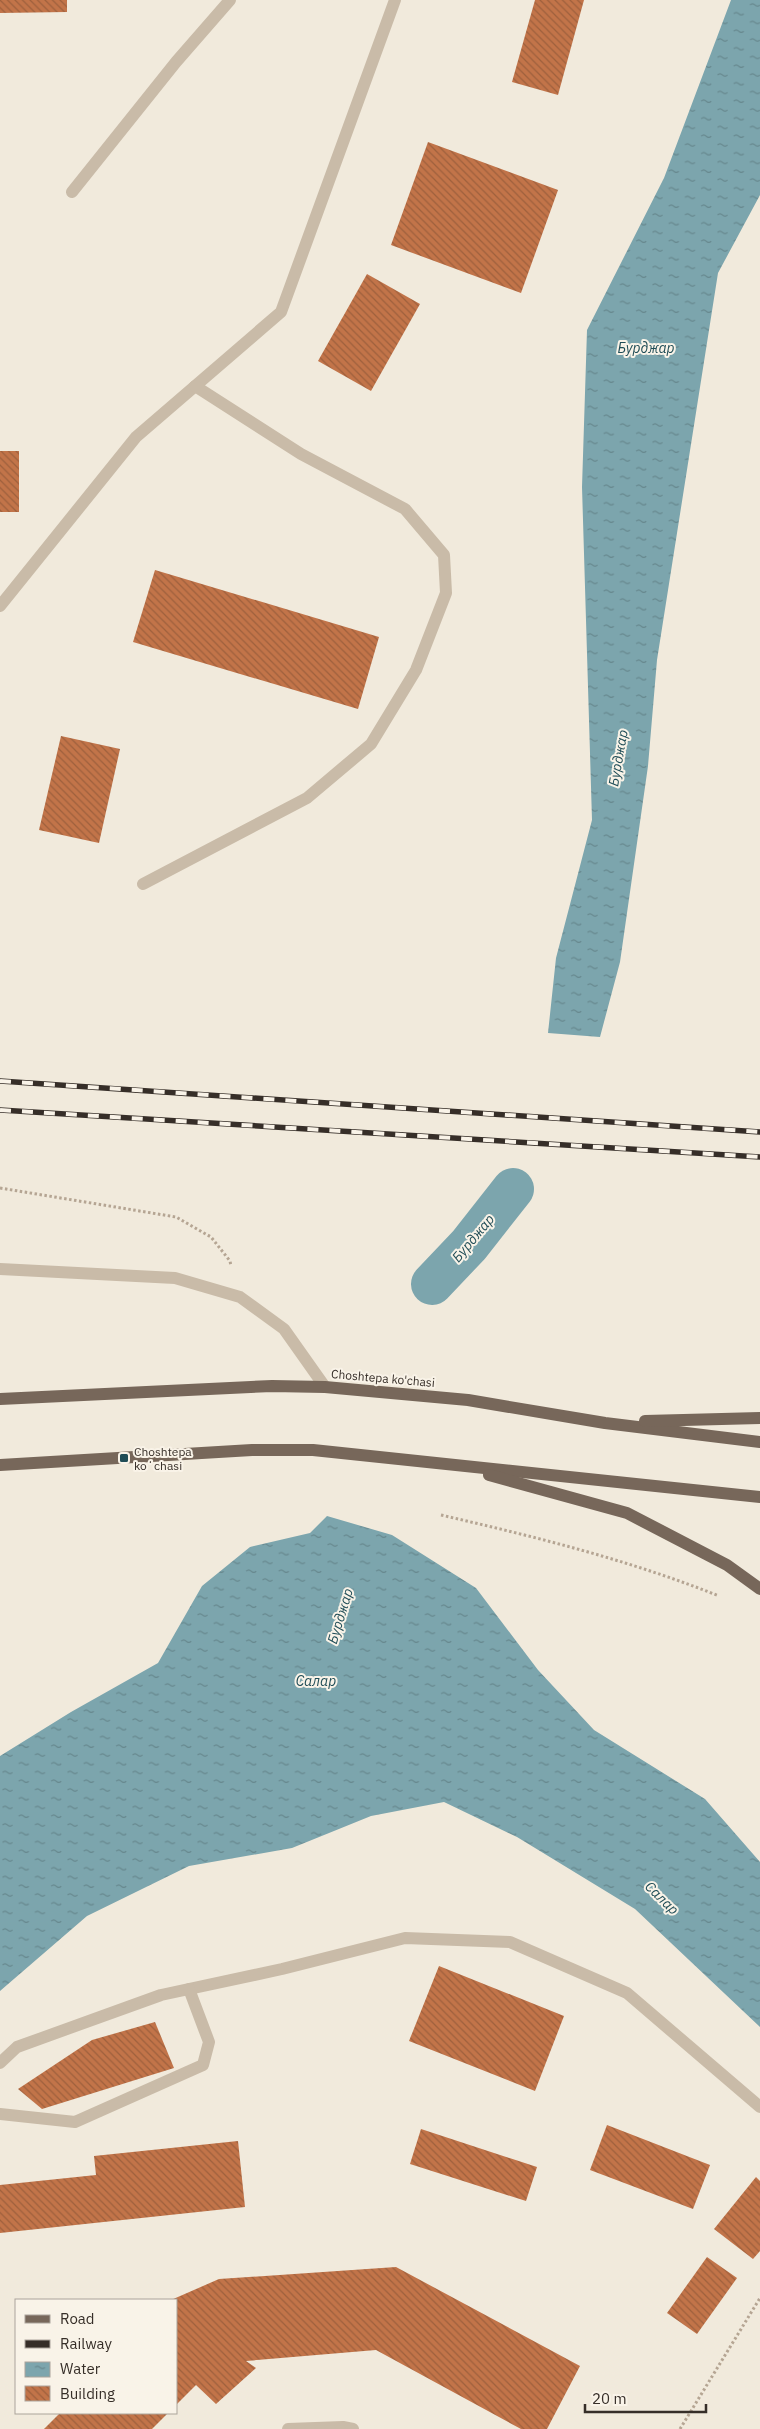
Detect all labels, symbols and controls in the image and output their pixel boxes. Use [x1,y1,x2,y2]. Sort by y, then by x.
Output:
water label: Бурджар [617,339,675,357]
water label: Бурджар [604,728,632,788]
water label: Бурджар [448,1210,498,1266]
street label: Choshtepa ko'chasi [331,1366,435,1390]
place label: Choshtepa koʻchasi [134,1444,192,1473]
marker: Choshtepa koʻchasi [118,1452,130,1464]
water label: Бурджар [323,1586,357,1646]
water label: Салар [296,1672,336,1690]
water label: Салар [641,1877,683,1919]
legend [15,2299,178,2414]
text: Road [60,2309,95,2328]
text: Railway [60,2334,113,2353]
text: Water [60,2359,101,2378]
scale bar [585,2382,706,2414]
text: Building [60,2384,115,2403]
text: 20 m [592,2389,627,2408]

